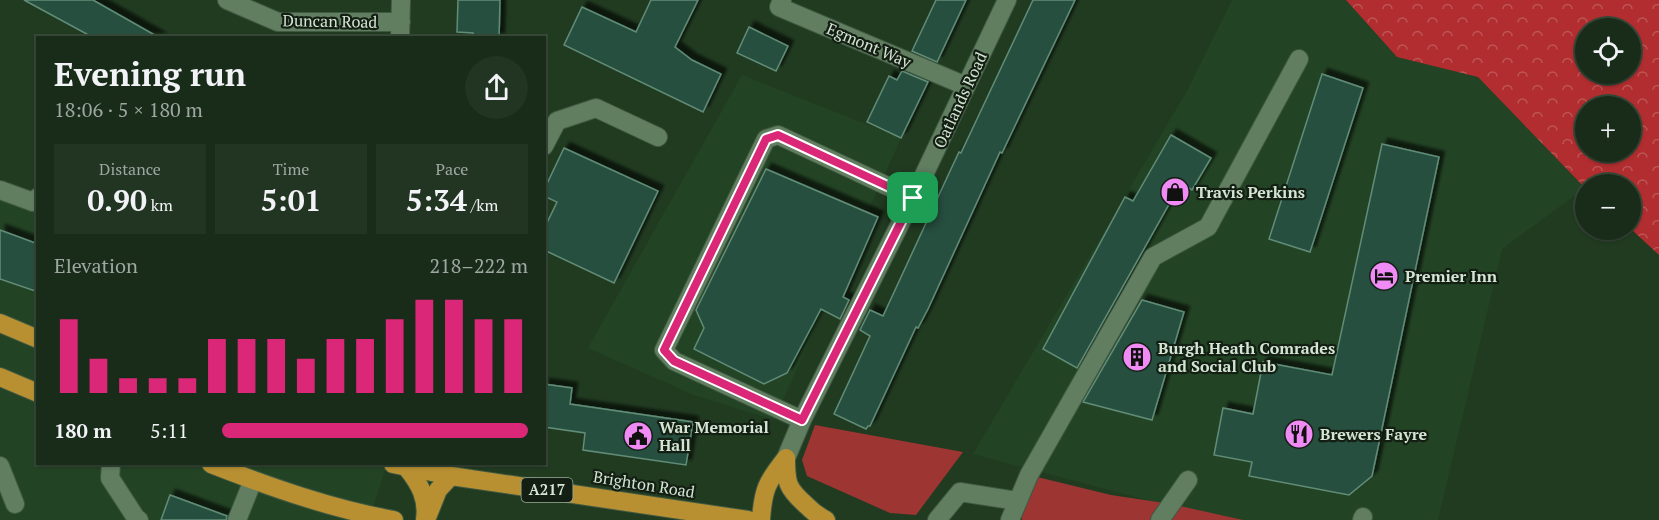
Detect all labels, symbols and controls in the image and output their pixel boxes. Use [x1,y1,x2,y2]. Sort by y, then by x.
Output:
street label: Duncan Road [282,9,378,33]
street label: Egmont Way [823,17,915,73]
map controls [1575,18,1641,240]
button: locate [1575,18,1641,84]
street label: Oatlands Road [928,48,992,152]
text: Evening run [54,52,246,95]
button: share [465,56,528,119]
text: 18:06 · 5 × 180 m [54,96,203,123]
button: + [1575,96,1641,162]
text: Distance [99,158,161,180]
text: Time [273,158,309,180]
text: Pace [436,158,468,180]
pin [887,172,938,223]
button: − [1575,174,1641,240]
shop icon: Travis Perkins [1159,176,1191,208]
text: 0.90 [87,180,147,220]
text: 5:01 [260,180,322,220]
text: 5:34 [406,180,467,220]
icon: arrive [896,181,929,214]
place label: Travis Perkins [1196,181,1305,203]
text: km [147,194,173,216]
text: /km [467,194,498,216]
text: Elevation [54,252,138,279]
text: 218–222 m [429,252,528,279]
hotel icon: Premier Inn [1368,260,1400,292]
place label: Premier Inn [1405,265,1498,287]
place label: Burgh Heath Comrades and Social Club [1158,337,1335,377]
building icon: Burgh Heath Comrades and Social Club [1121,341,1153,373]
place label: War Memorial Hall [659,416,769,456]
text: 180 m [54,417,112,444]
text: 5:11 [150,417,189,444]
restaurant icon: Brewers Fayre [1283,418,1315,450]
public building icon: War Memorial Hall [622,420,654,452]
place label: Brewers Fayre [1320,423,1428,445]
street label: Brighton Road [592,465,696,503]
road number: A217 [522,478,572,502]

